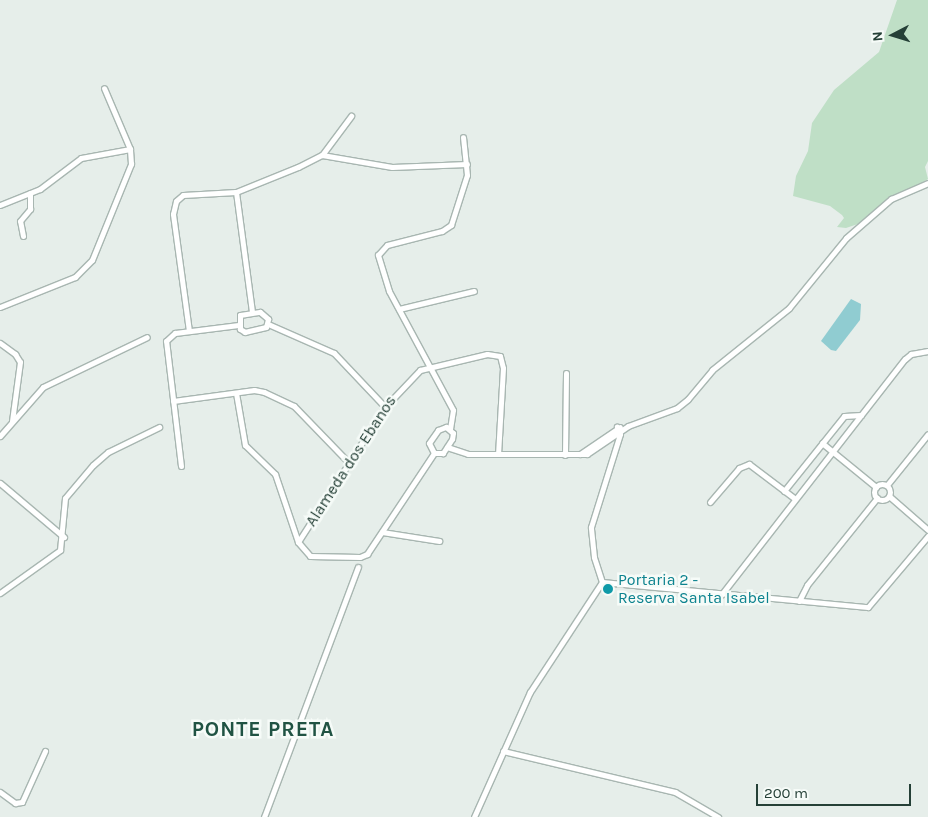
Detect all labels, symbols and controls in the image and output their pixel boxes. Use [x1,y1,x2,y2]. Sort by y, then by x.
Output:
north arrow [868,10,918,60]
text: N [869,31,886,42]
street label: Alameda dos Ebanos [301,392,401,530]
place label: Portaria 2 - Reserva Santa Isabel [618,570,770,608]
marker: Portaria 2 - Reserva Santa Isabel [602,583,614,595]
district label: PONTE PRETA [190,716,336,742]
scale bar [758,774,913,806]
text: 200 m [764,784,808,802]

